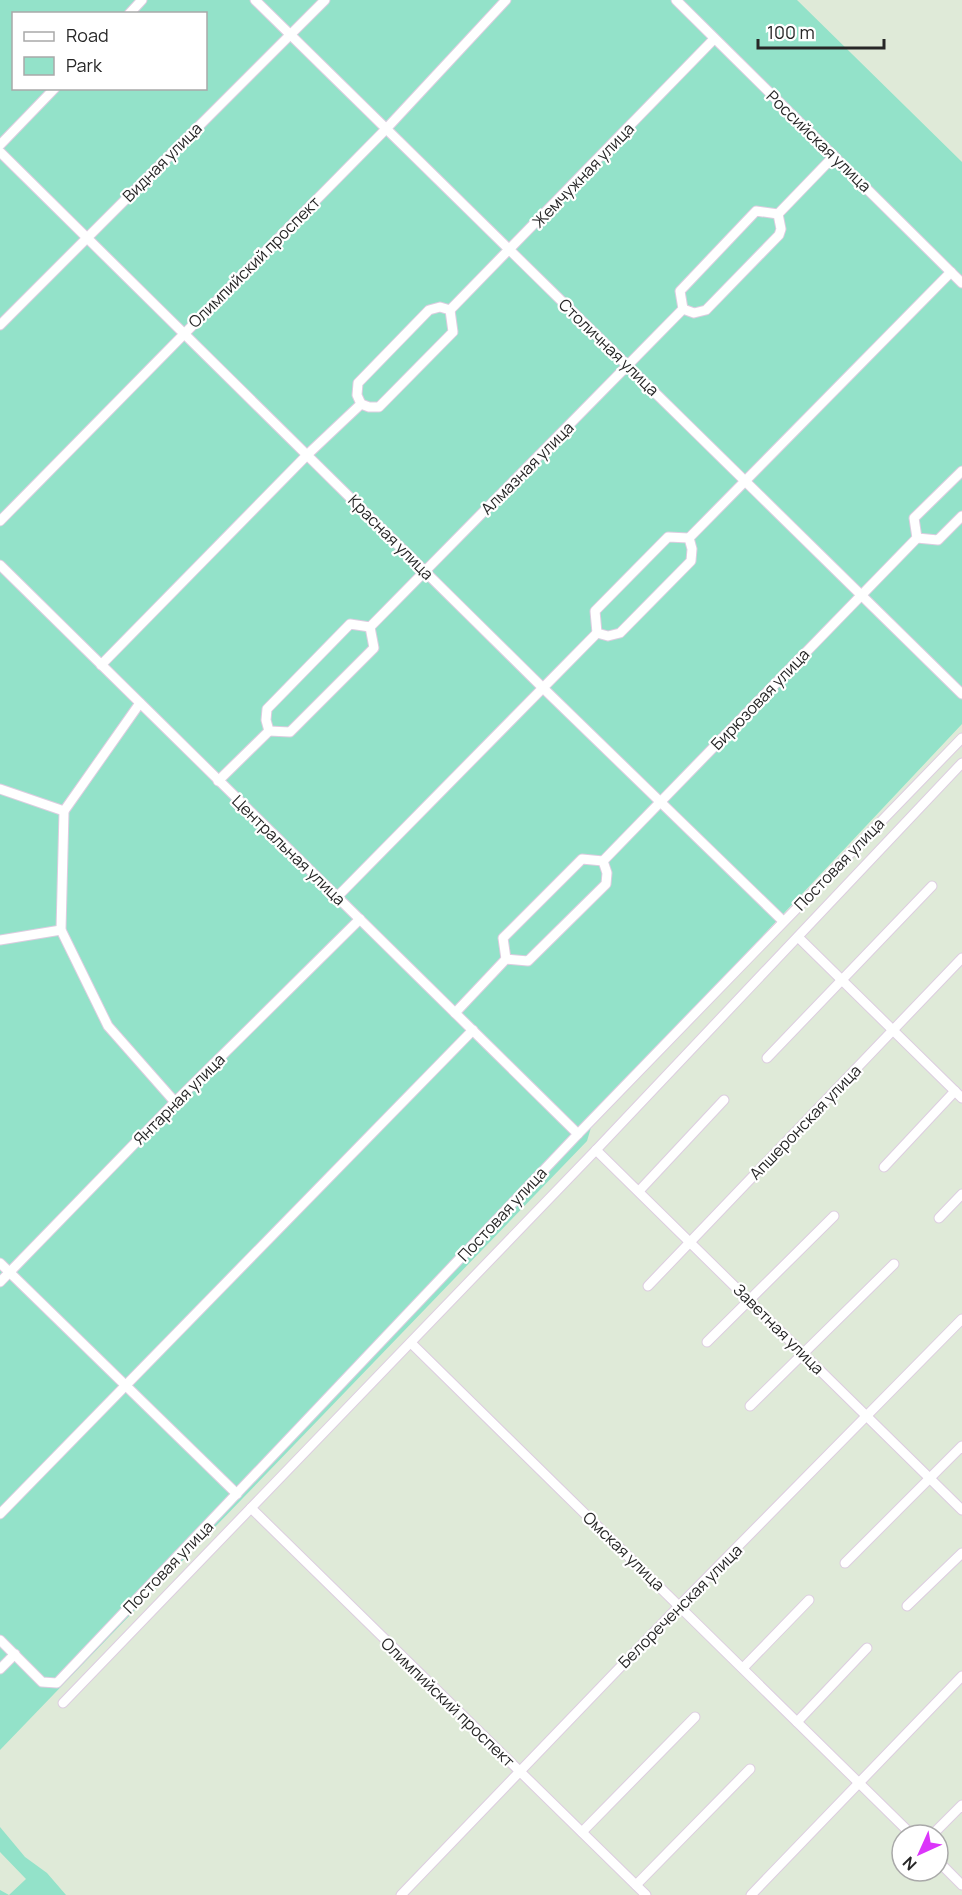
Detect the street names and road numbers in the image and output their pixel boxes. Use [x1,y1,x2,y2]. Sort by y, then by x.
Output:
street label: Российская улица [762,85,876,197]
street label: Видная улица [117,117,207,207]
street label: Жемчужная улица [527,118,639,232]
street label: Олимпийский проспект [183,191,325,333]
street label: Столичная улица [554,293,664,401]
street label: Алмазная улица [476,417,578,519]
street label: Красная улица [344,490,438,584]
street label: Бирюзовая улица [706,644,814,754]
street label: Центральная улица [227,790,351,910]
street label: Постовая улица [789,813,889,915]
street label: Янтарная улица [128,1048,230,1150]
street label: Апшеронская улица [744,1060,866,1184]
street label: Постовая улица [453,1162,551,1266]
street label: Заветная улица [729,1279,829,1379]
street label: Омская улица [578,1506,670,1596]
street label: Постовая улица [118,1516,218,1618]
street label: Белореченская улица [613,1539,747,1673]
street label: Олимпийский проспект [376,1632,520,1772]

